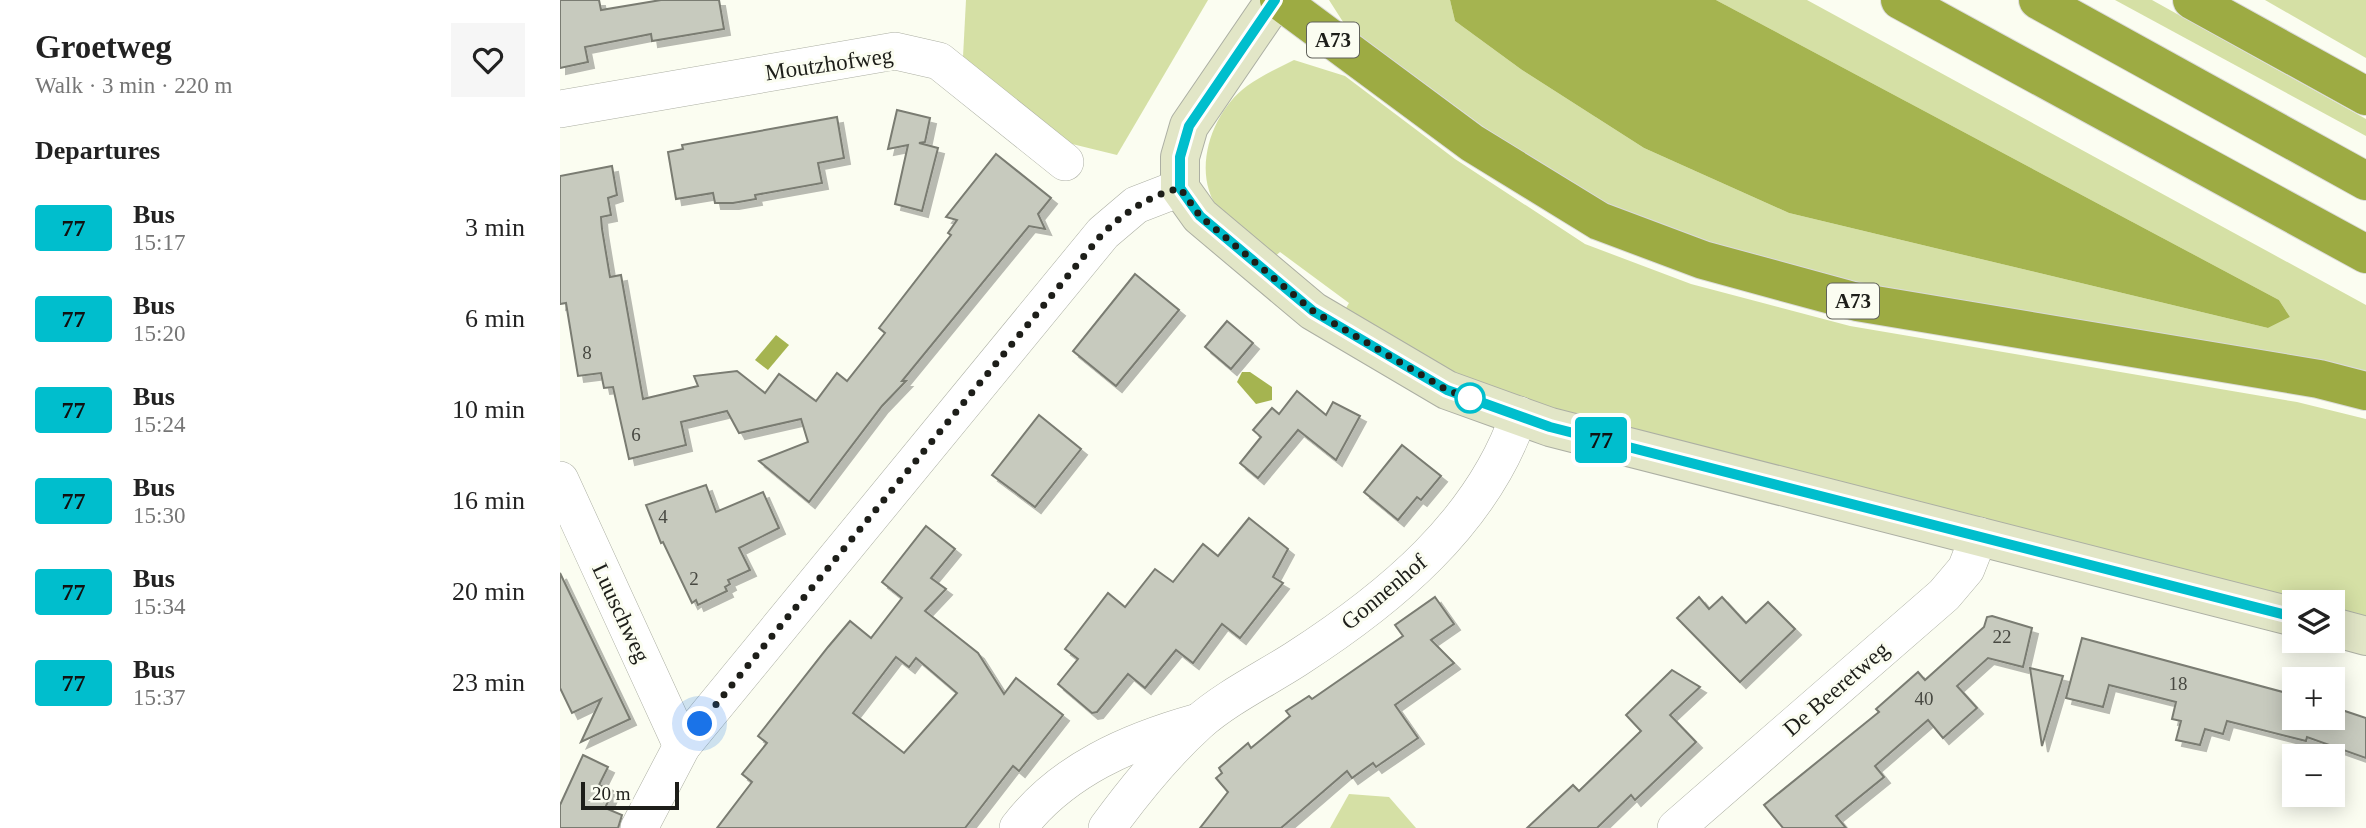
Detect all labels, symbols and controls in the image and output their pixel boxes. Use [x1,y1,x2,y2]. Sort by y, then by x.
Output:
road number: A73 [1307,22,1359,58]
button: heart [451,23,525,97]
text: Groetweg [35,29,172,65]
street label: Moutzhofweg [763,43,895,85]
text: Walk · 3 min · 220 m [35,73,232,98]
text: Departures [35,136,160,165]
text: Bus [133,200,175,229]
text: 3 min [465,213,525,242]
text: 77 [62,215,86,241]
text: 15:17 [133,230,185,255]
road number: A73 [1827,284,1879,318]
text: Bus [133,291,175,320]
text: 6 min [465,304,525,333]
text: 77 [62,306,86,332]
text: 15:20 [133,321,185,346]
house number: 8 [582,342,592,363]
text: Bus [133,382,175,411]
unlabelled marker [1455,383,1485,413]
text: 10 min [452,395,525,424]
text: 77 [62,397,86,423]
text: 15:24 [133,412,185,437]
line badge: 77 [1570,417,1632,463]
house number: 6 [631,424,641,445]
text: 77 [1589,427,1613,453]
text: Bus [133,473,175,502]
text: 16 min [452,486,525,515]
text: 77 [62,488,86,514]
text: 15:30 [133,503,185,528]
house number: 4 [658,506,668,527]
street label: Gonnenhof [1336,549,1432,635]
street label: Luuschweg [587,560,655,667]
text: Bus [133,564,175,593]
house number: 2 [689,568,699,589]
text: 20 min [452,577,525,606]
text: 77 [62,579,86,605]
map controls [2282,590,2345,807]
button: layers [2282,590,2345,653]
text: 15:34 [133,594,185,619]
house number: 22 [1993,626,2012,647]
street label: De Beeretweg [1778,636,1894,741]
text: Bus [133,655,175,684]
button: + [2282,667,2345,730]
text: 23 min [452,668,525,697]
text: 77 [62,670,86,696]
house number: 18 [2169,673,2188,694]
text: 15:37 [133,685,185,710]
house number: 40 [1915,688,1934,709]
your location [682,706,717,741]
button: − [2282,744,2345,807]
scale bar [581,779,679,811]
text: 20 m [592,783,631,804]

